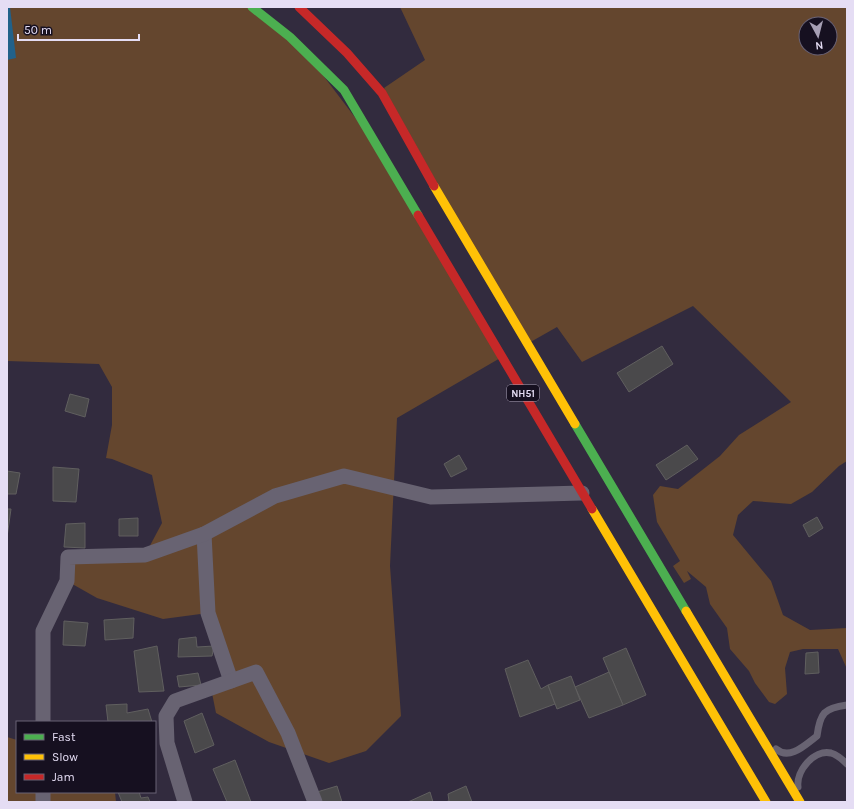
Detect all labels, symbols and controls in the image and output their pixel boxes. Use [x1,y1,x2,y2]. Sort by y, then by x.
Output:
scale bar [18,16,139,42]
north arrow [798,16,838,56]
text: 50 m [24,23,52,37]
text: N [814,38,824,52]
road number: NH51 [507,385,539,401]
legend [16,721,156,793]
text: Fast [52,730,76,744]
text: Slow [52,750,78,764]
text: Jam [52,770,75,784]

